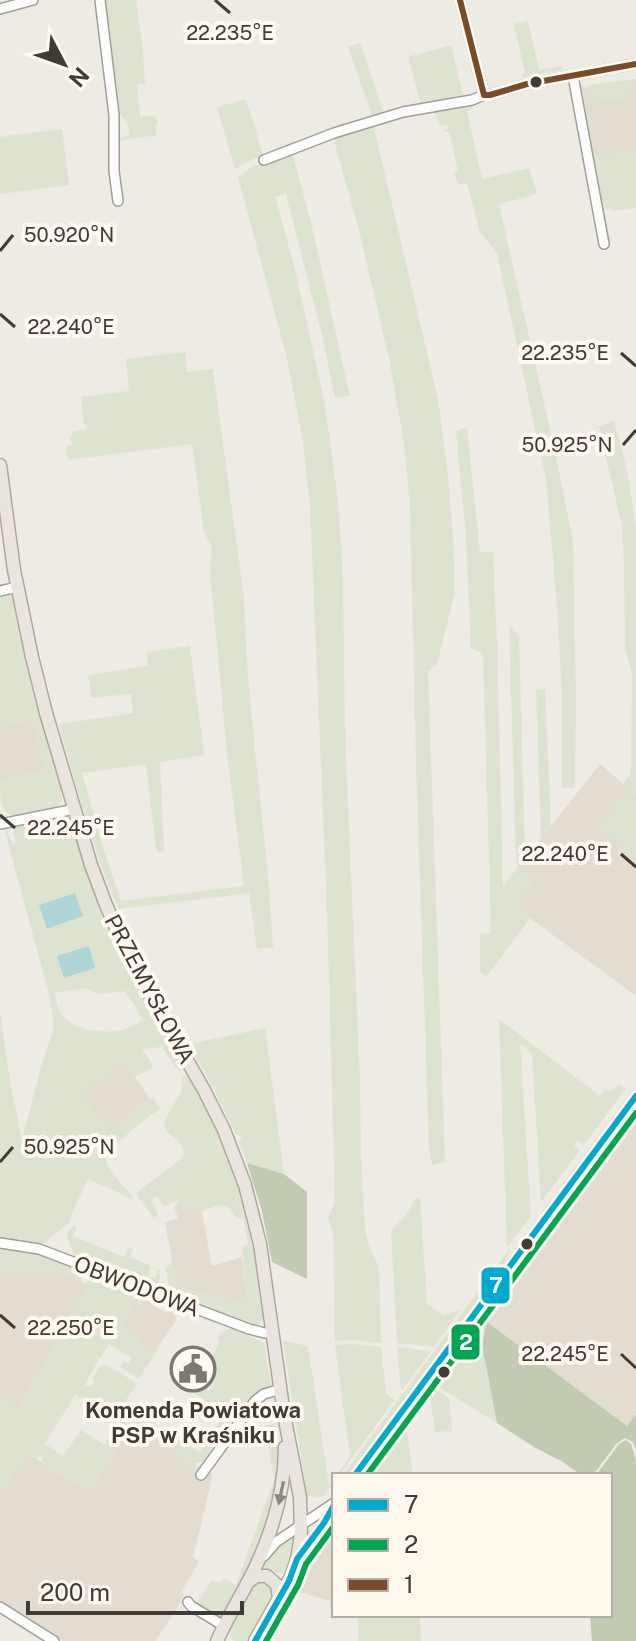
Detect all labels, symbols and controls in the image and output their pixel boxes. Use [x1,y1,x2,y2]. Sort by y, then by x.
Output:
text: 22.235°E [186,21,274,45]
north arrow [24,24,104,104]
text: N [64,62,95,92]
unlabelled marker [528,74,544,90]
text: 50.920°N [24,223,114,247]
text: 22.240°E [27,315,115,339]
text: 22.235°E [521,341,609,365]
text: 50.925°N [521,433,613,457]
text: 22.245°E [27,816,115,840]
text: 22.240°E [521,842,609,866]
street label: PRZEMYSŁOWA [100,910,200,1068]
text: 50.925°N [23,1135,115,1159]
unlabelled marker [519,1236,535,1252]
street label: OBWODOWA [71,1250,203,1322]
line badge: 7 [480,1266,511,1305]
text: 7 [489,1272,503,1298]
text: 22.250°E [27,1316,115,1340]
line badge: 2 [450,1323,481,1361]
text: 2 [459,1329,473,1355]
text: 22.245°E [521,1342,609,1366]
public building icon: Komenda Powiatowa PSP w Kraśniku [169,1345,217,1393]
unlabelled marker [436,1364,452,1380]
place label: Komenda Powiatowa PSP w Kraśniku [85,1397,301,1448]
legend [332,1473,612,1617]
one-way arrow [274,1480,286,1505]
text: 7 [404,1490,418,1518]
text: 2 [404,1530,418,1558]
scale bar [28,1565,242,1615]
text: 1 [404,1570,414,1598]
text: 200 m [40,1578,110,1606]

